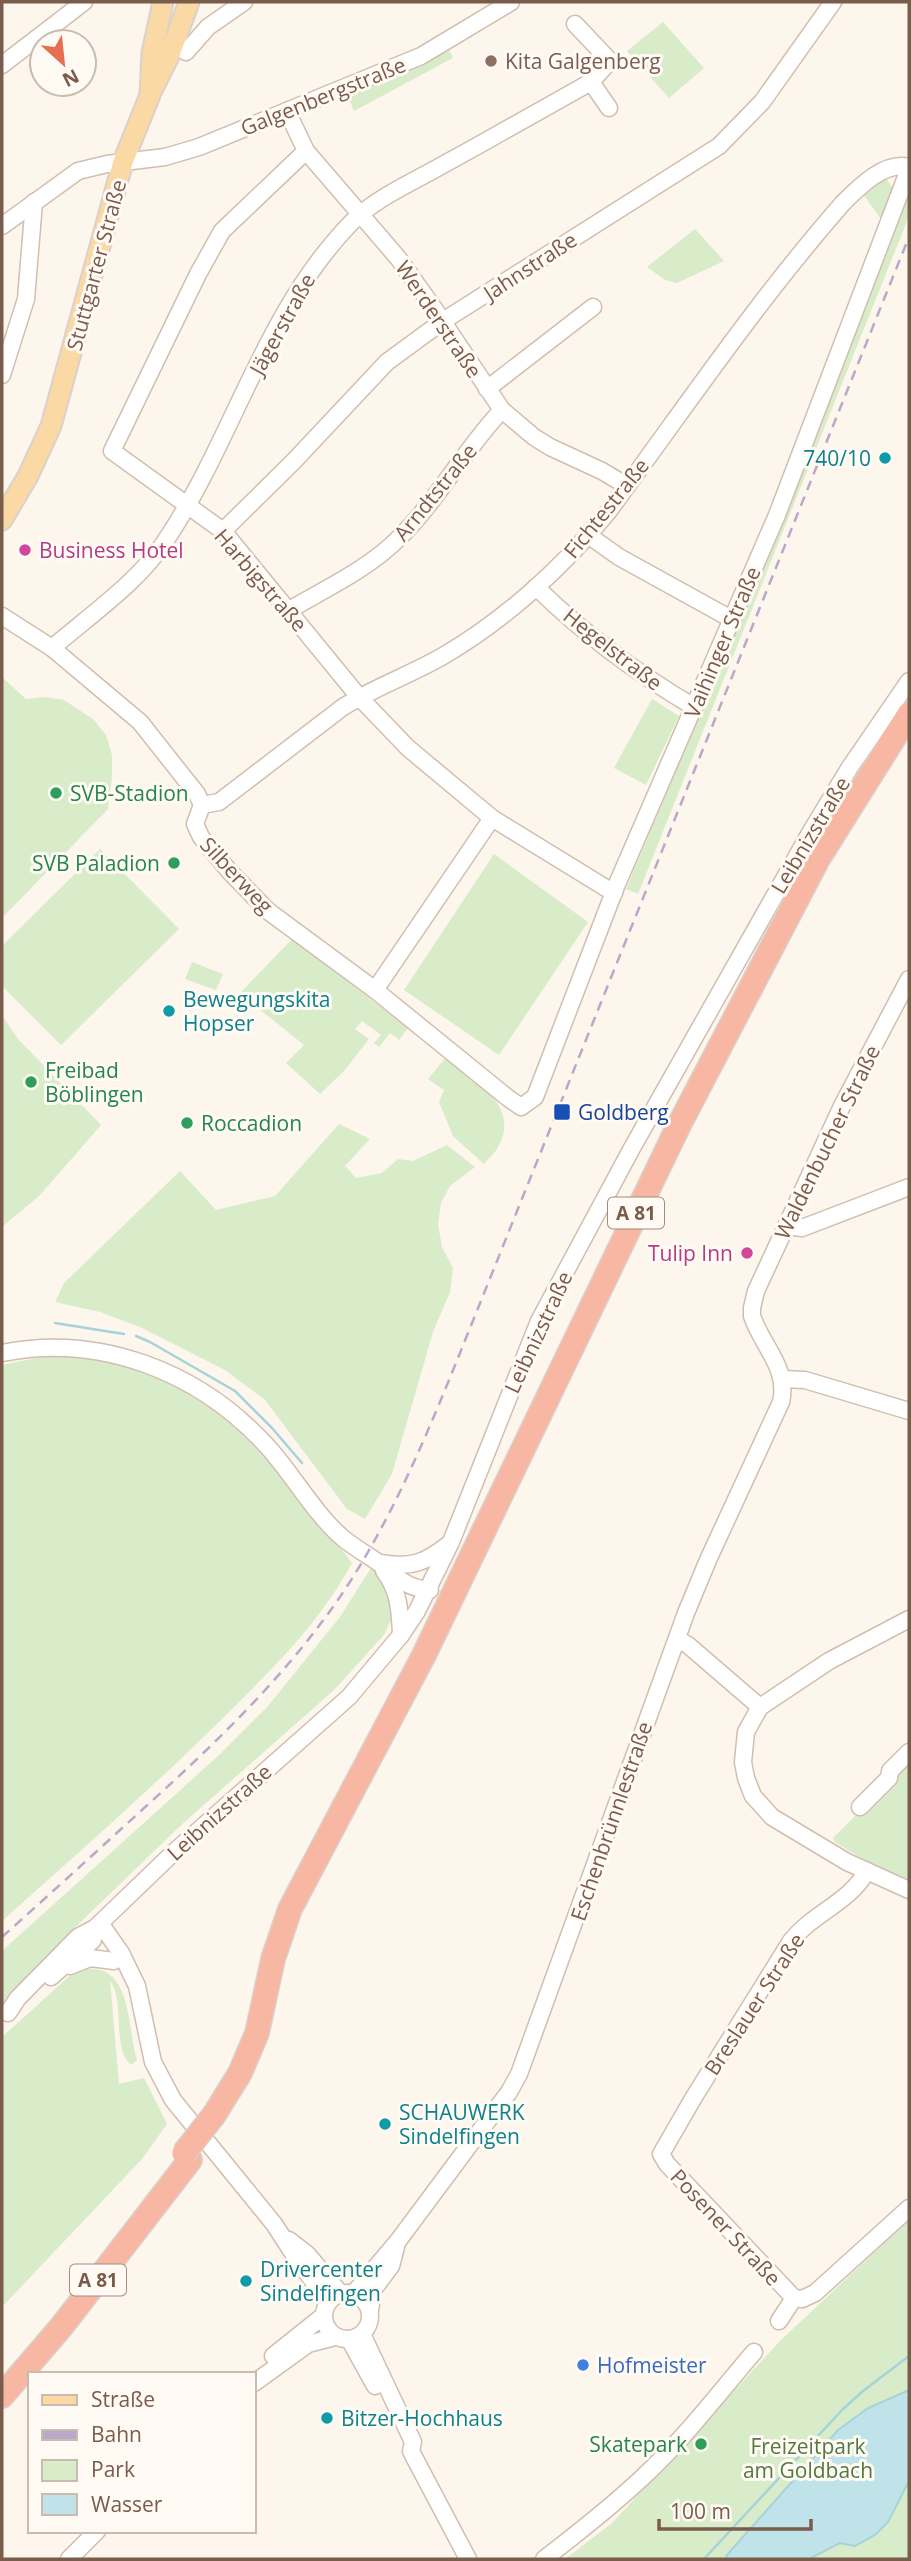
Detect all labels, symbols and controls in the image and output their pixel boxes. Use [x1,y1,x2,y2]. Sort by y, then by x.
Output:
north arrow [28,28,98,98]
place label: Kita Galgenberg [505,47,661,75]
street label: Galgenbergstraße [236,50,410,142]
marker: Kita Galgenberg [483,53,499,69]
text: N [58,63,84,93]
street label: Stuttgarter Straße [60,176,132,354]
street label: Jahnstraße [476,225,582,308]
street label: Werderstraße [389,255,489,383]
street label: Jägerstraße [242,268,321,381]
street label: Arndtstraße [387,437,483,547]
place label: 740/10 [803,444,871,472]
marker: 740/10 [877,450,893,466]
street label: Fichtestraße [557,452,655,564]
street label: Harbigstraße [208,523,314,637]
place label: Business Hotel [39,536,184,564]
marker: Business Hotel [17,542,33,558]
street label: Vaihinger Straße [677,562,767,722]
street label: Hegelstraße [558,602,668,696]
street label: Leibnizstraße [764,771,856,899]
place label: SVB-Stadion [70,779,189,807]
marker: SVB-Stadion [48,785,64,801]
street label: Silberweg [194,831,280,919]
place label: SVB Paladion [32,849,160,877]
marker: SVB Paladion [166,855,182,871]
place label: Bewegungskita Hopser [183,985,330,1037]
marker: Bewegungskita Hopser [161,1003,177,1019]
street label: Waldenbucher Straße [768,1040,886,1244]
place label: Freibad Böblingen [45,1056,144,1108]
marker: Freibad Böblingen [23,1074,39,1090]
place label: Goldberg [578,1098,669,1126]
marker: Goldberg [552,1102,572,1122]
place label: Roccadion [201,1109,302,1137]
marker: Roccadion [179,1115,195,1131]
road number: A 81 [608,1198,664,1228]
place label: Tulip Inn [648,1239,733,1267]
marker: Tulip Inn [739,1245,755,1261]
street label: Leibnizstraße [498,1266,578,1398]
street label: Eschenbrünnlestraße [564,1718,658,1924]
street label: Leibnizstraße [161,1758,277,1866]
street label: Breslauer Straße [698,1928,810,2080]
place label: SCHAUWERK Sindelfingen [399,2098,525,2150]
marker: SCHAUWERK Sindelfingen [377,2116,393,2132]
street label: Posener Straße [665,2163,787,2291]
place label: Drivercenter Sindelfingen [260,2255,383,2307]
road number: A 81 [70,2264,126,2296]
marker: Drivercenter Sindelfingen [238,2273,254,2289]
place label: Hofmeister [597,2351,707,2379]
marker: Hofmeister [575,2357,591,2373]
legend [28,2372,256,2533]
text: Straße [91,2385,155,2413]
place label: Bitzer-Hochhaus [341,2404,503,2432]
marker: Bitzer-Hochhaus [319,2410,335,2426]
text: Bahn [91,2420,142,2448]
place label: Skatepark [589,2430,687,2458]
park label: Freizeitpark am Goldbach [743,2432,873,2484]
marker: Skatepark [693,2436,709,2452]
text: Park [91,2455,135,2483]
scale bar [659,2488,811,2532]
text: Wasser [91,2490,163,2518]
text: 100 m [670,2497,731,2525]

